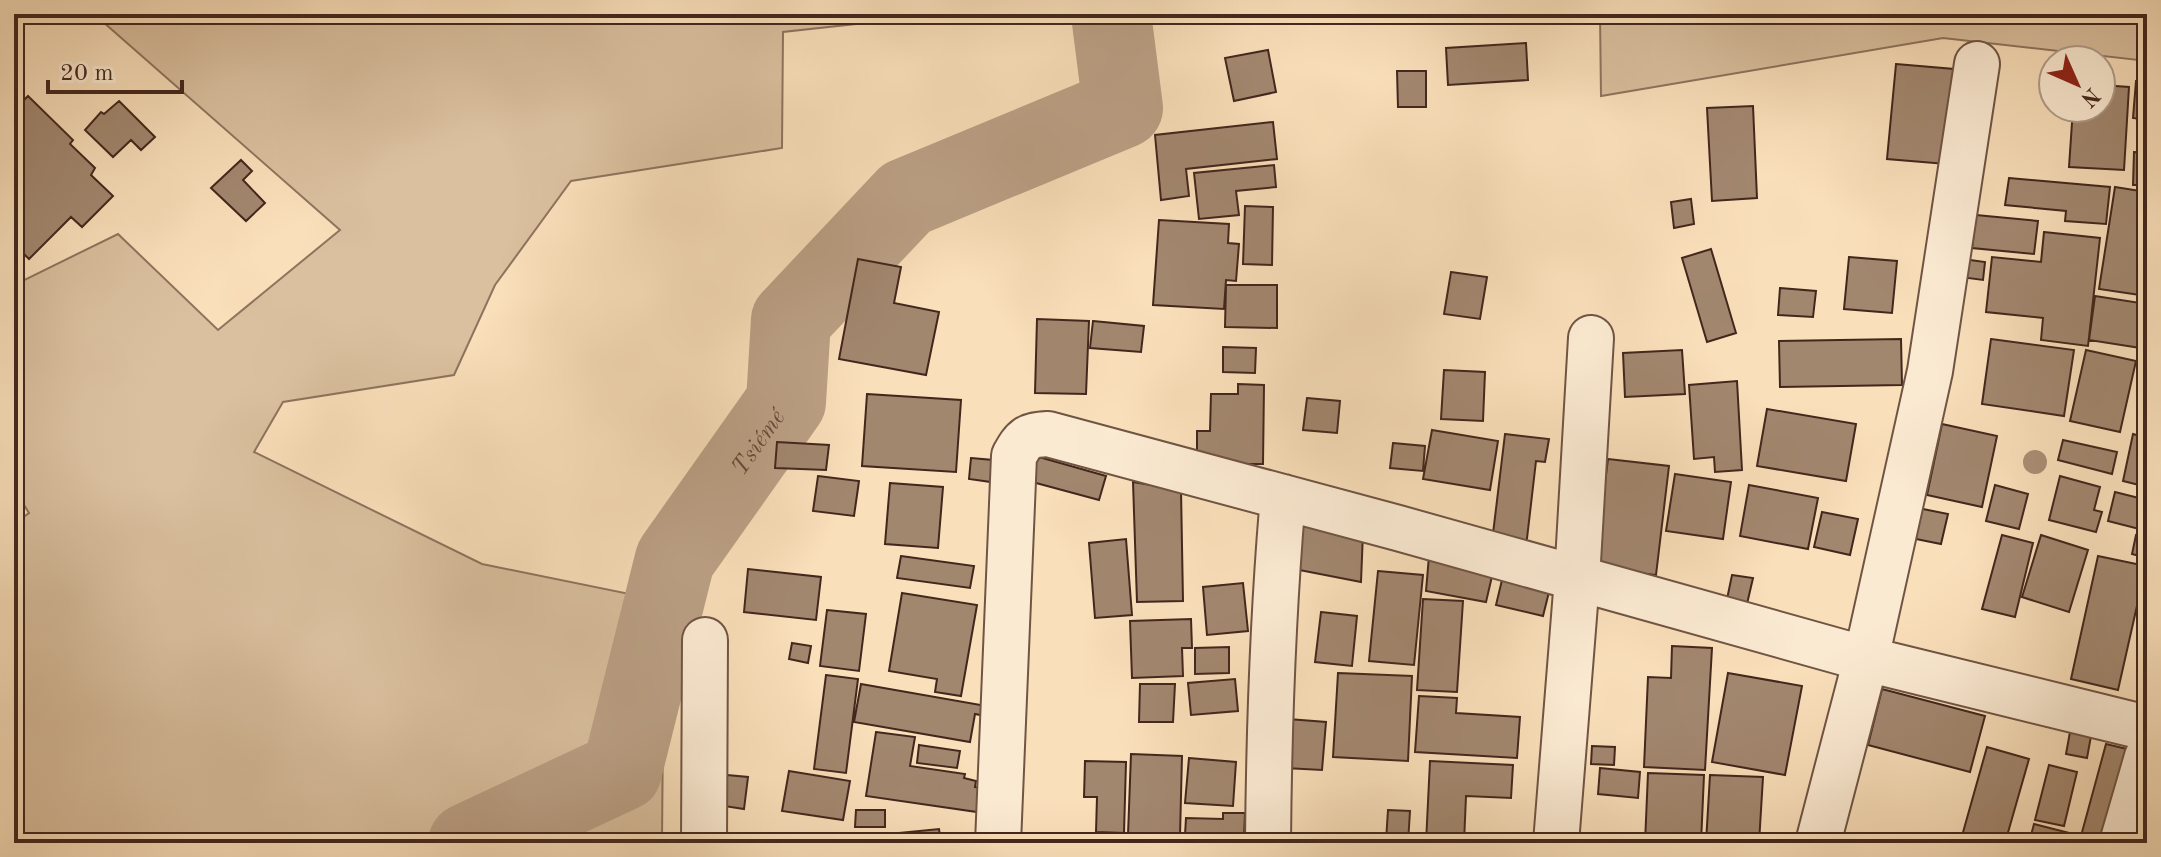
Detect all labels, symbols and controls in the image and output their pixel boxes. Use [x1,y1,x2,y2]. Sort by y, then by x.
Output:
scale bar [48,44,182,94]
north arrow [2037,44,2117,124]
text: 20 m [60,62,114,86]
text: N [2076,83,2103,111]
water label: Tsiémé [728,404,792,480]

